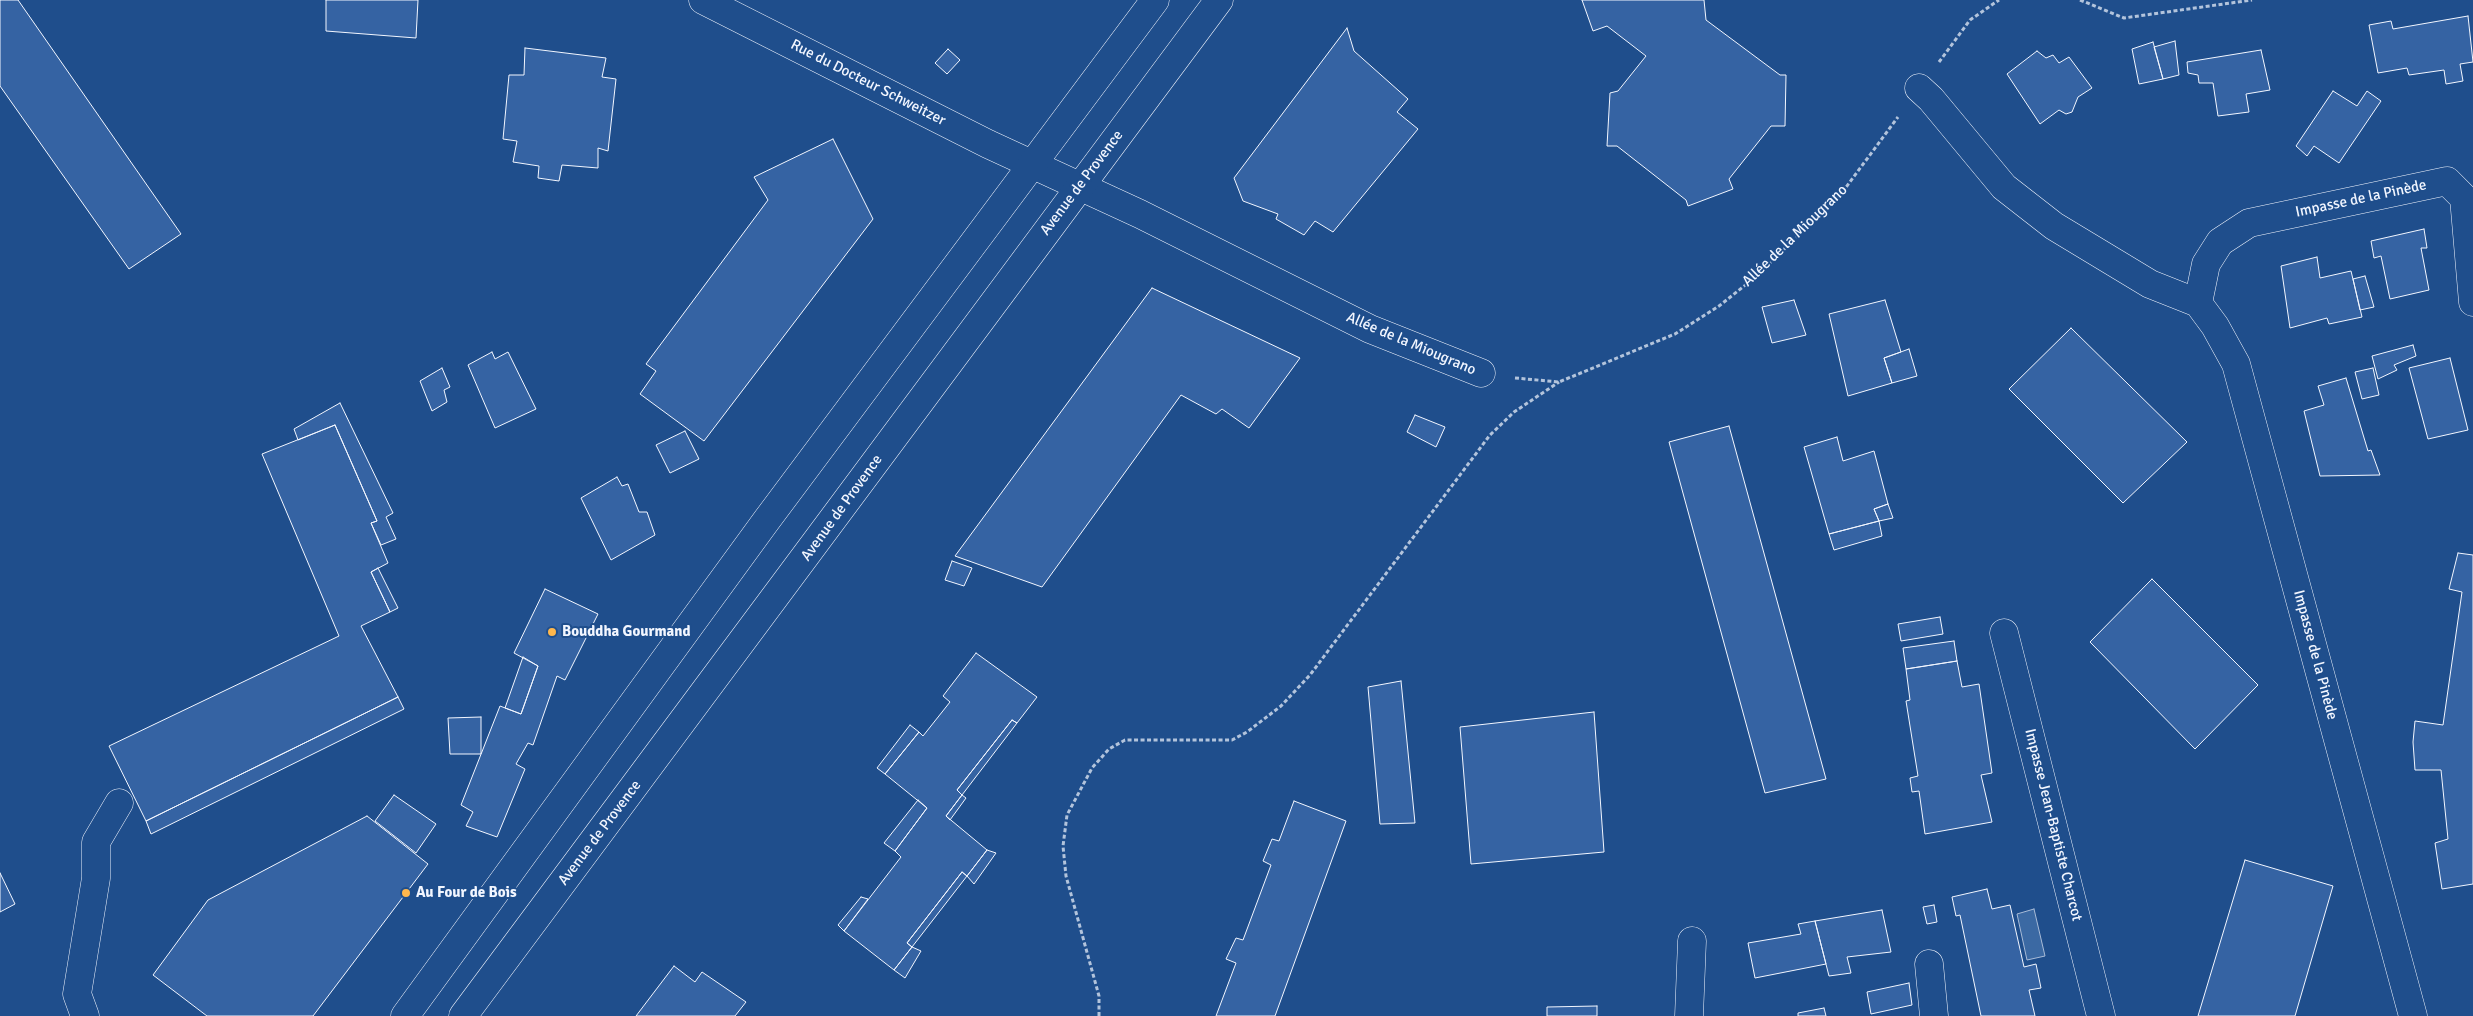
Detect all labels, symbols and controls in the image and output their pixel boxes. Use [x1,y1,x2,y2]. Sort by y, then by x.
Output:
street label: Rue du Docteur Schweitzer [787,36,949,130]
street label: Avenue de Provence [1037,127,1127,239]
street label: Impasse de la Pinède [2294,176,2428,222]
street label: Allée de la Miougrano [1739,181,1851,291]
street label: Allée de la Miougrano [1343,309,1479,379]
street label: Avenue de Provence [797,451,887,565]
street label: Impasse de la Pinède [2289,588,2341,722]
place label: Bouddha Gourmand [562,623,691,641]
marker: Bouddha Gourmand [546,626,558,638]
street label: Impasse Jean-Baptiste Charcot [2020,727,2086,923]
street label: Avenue de Provence [555,777,645,889]
place label: Au Four de Bois [416,884,517,902]
marker: Au Four de Bois [400,887,412,899]

